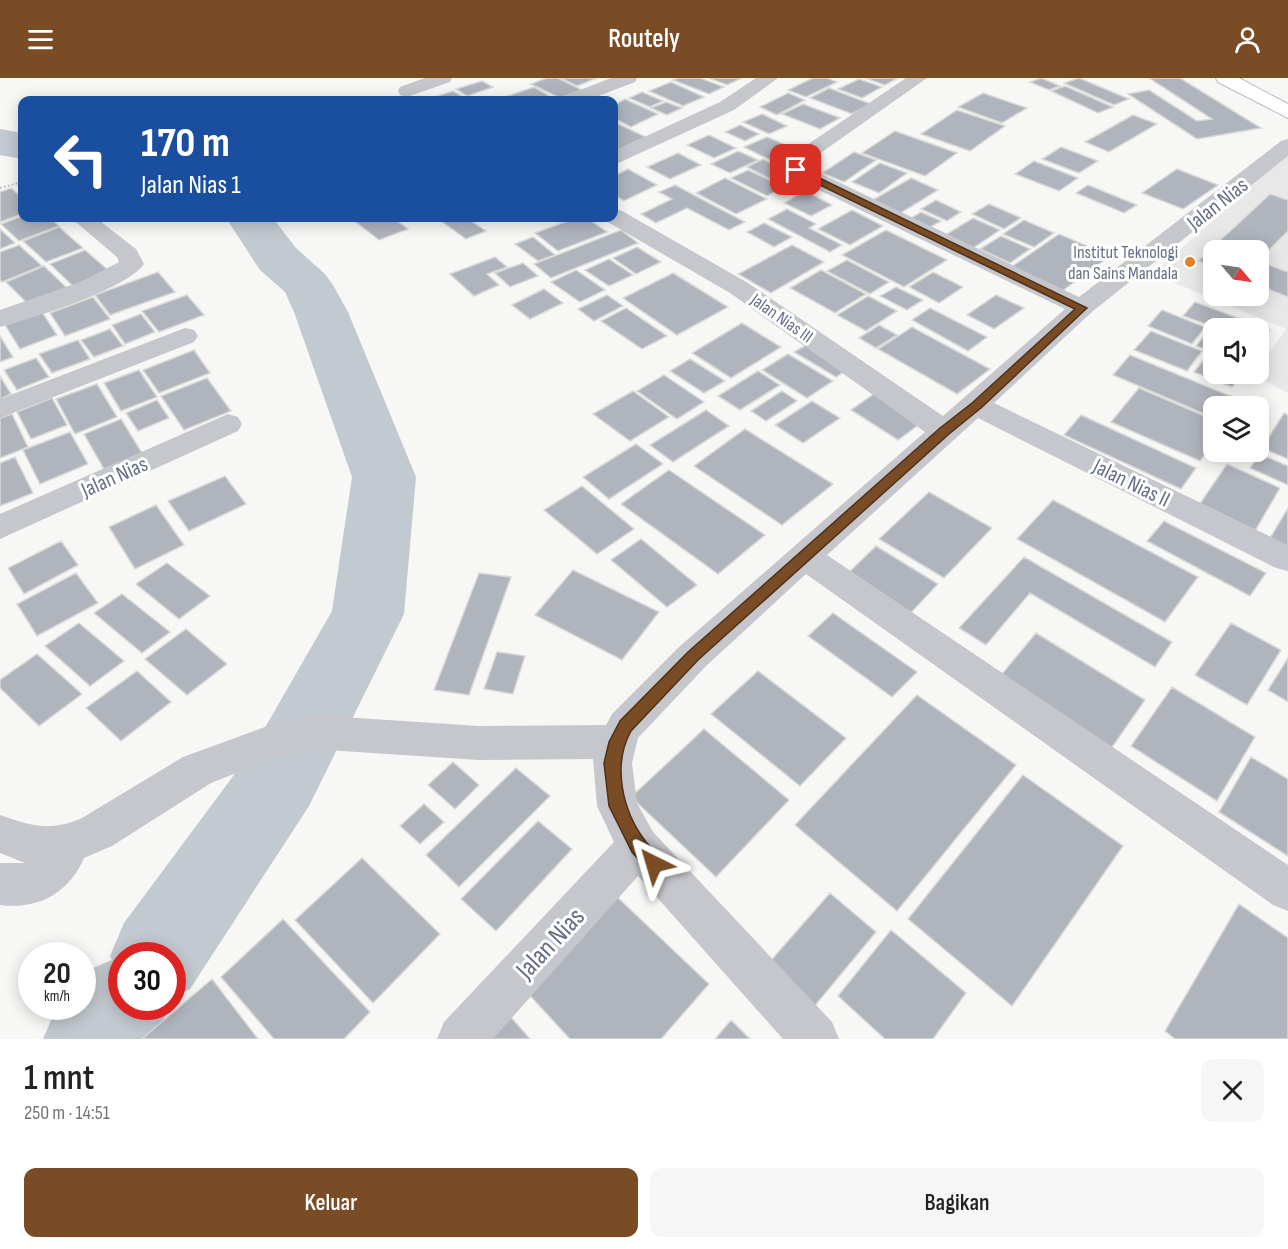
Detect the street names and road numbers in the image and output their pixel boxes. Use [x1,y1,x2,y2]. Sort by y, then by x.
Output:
street label: Jalan Nias [1181,172,1254,237]
street label: Jalan Nias III [746,289,817,347]
street label: Jalan Nias [76,451,152,504]
street label: Jalan Nias II [1087,453,1174,514]
street label: Jalan Nias [509,901,592,987]

